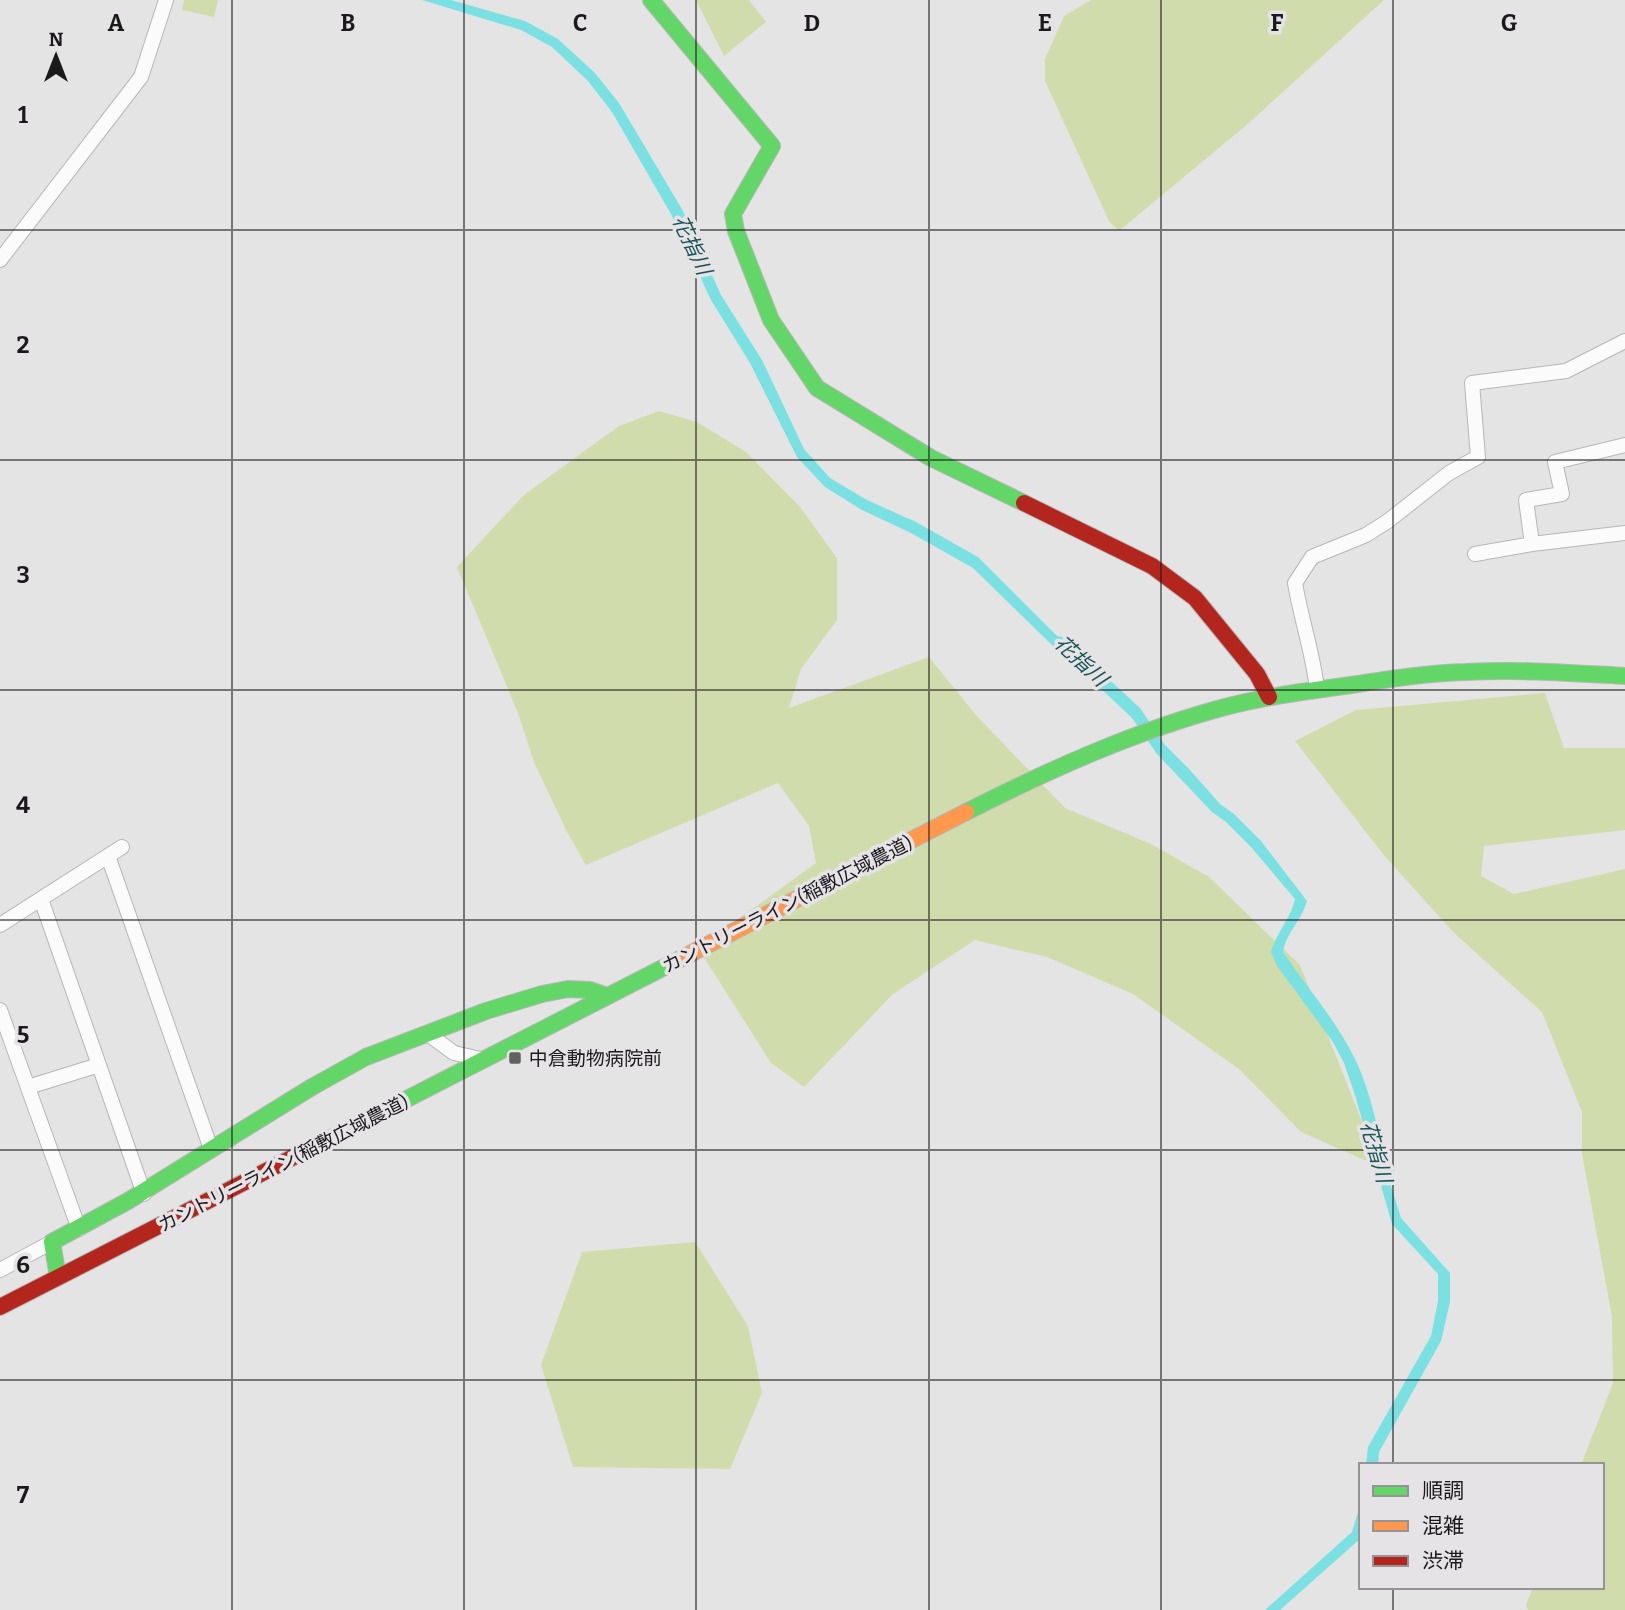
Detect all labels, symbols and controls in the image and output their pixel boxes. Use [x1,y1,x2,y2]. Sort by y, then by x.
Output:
text: A [108,9,125,37]
text: B [341,9,355,37]
text: C [573,9,587,37]
text: D [804,9,820,37]
text: E [1038,9,1052,37]
text: F [1271,9,1284,37]
text: G [1501,9,1518,37]
north arrow [21,21,91,91]
text: N [49,28,64,51]
text: 1 [18,101,28,129]
water label: 花指川 [667,211,718,281]
text: 2 [17,331,30,359]
text: 3 [16,561,30,589]
water label: 花指川 [1049,630,1114,693]
text: 4 [16,791,30,819]
street label: カントリーライン(稲敷広域農道) [658,831,916,978]
text: 5 [17,1021,29,1049]
place label: 中倉動物病院前 [529,1047,662,1070]
marker: 中倉動物病院前 [507,1050,523,1066]
street label: カントリーライン(稲敷広域農道) [154,1090,412,1237]
water label: 花指川 [1355,1118,1398,1188]
text: 6 [16,1251,30,1279]
legend [1359,1463,1604,1589]
text: 順調 [1422,1478,1464,1504]
text: 7 [17,1481,30,1509]
text: 混雑 [1422,1513,1464,1539]
text: 渋滞 [1422,1548,1464,1574]

